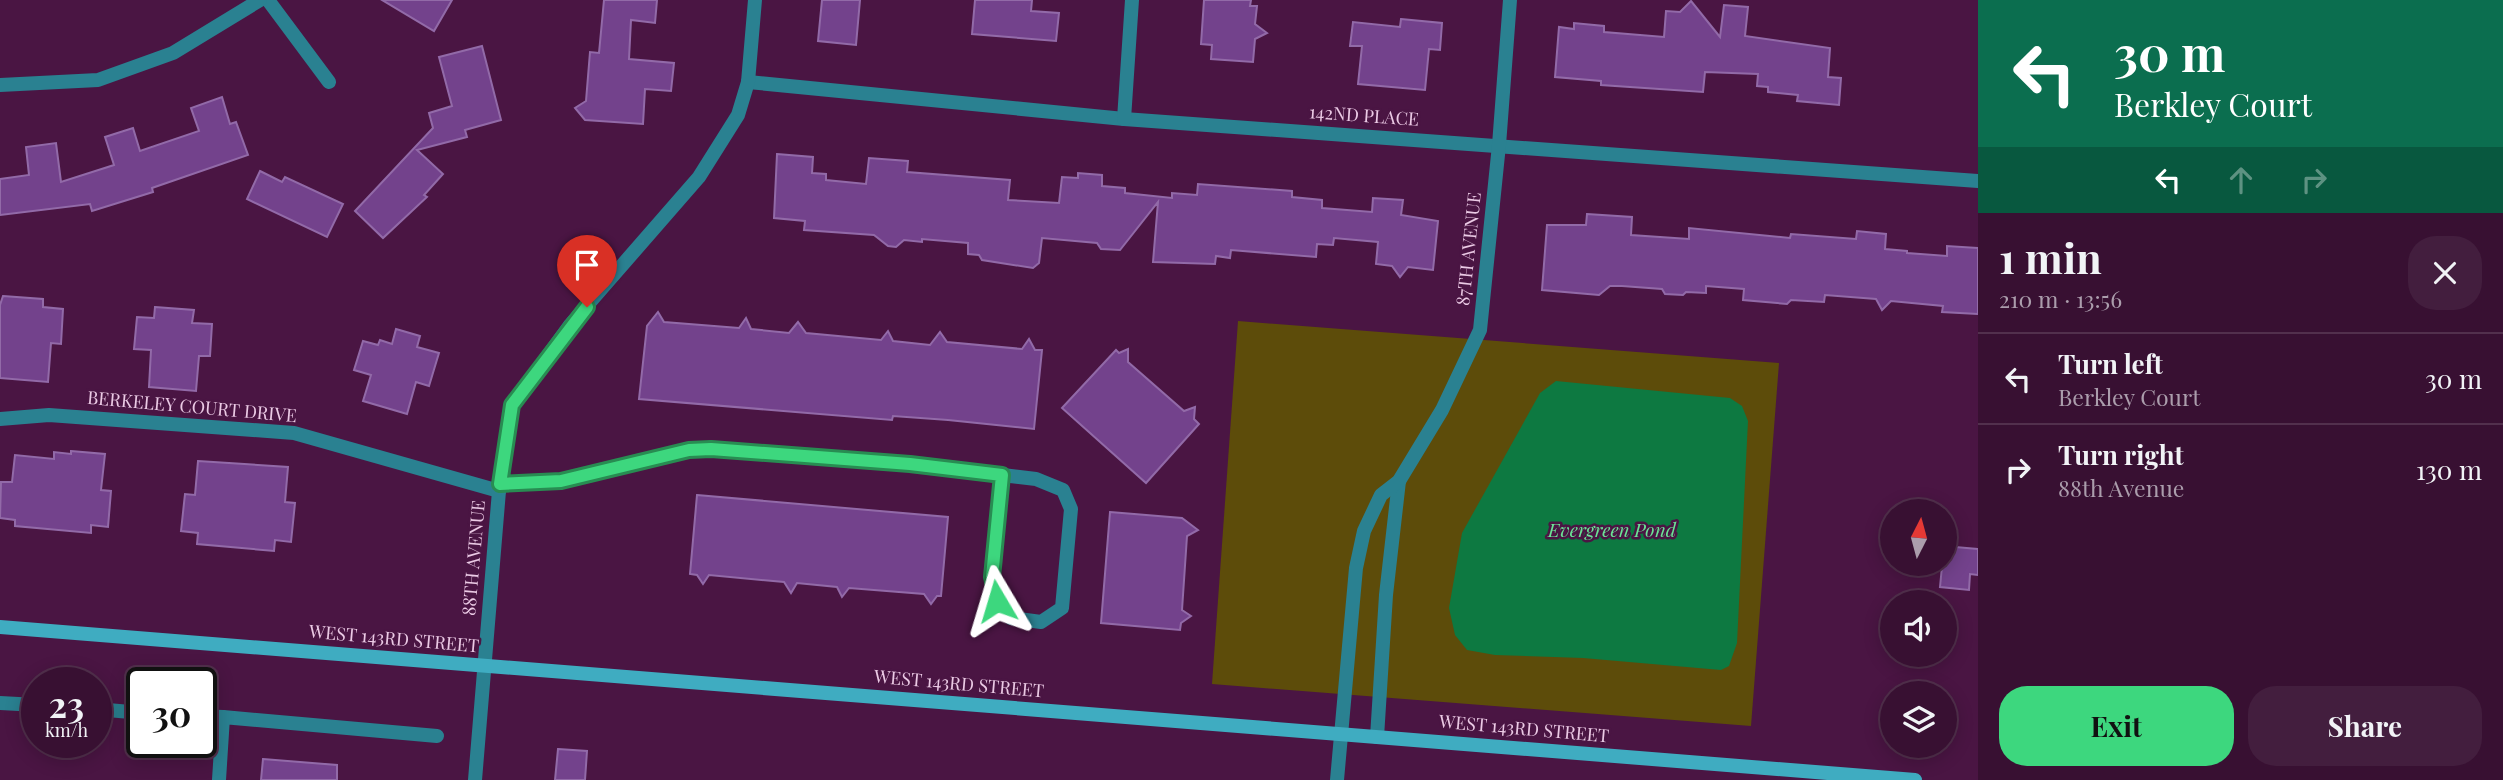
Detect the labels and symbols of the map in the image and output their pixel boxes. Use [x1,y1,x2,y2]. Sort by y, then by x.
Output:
street label: 142ND PLACE [1308,99,1420,131]
street label: 87TH AVENUE [1450,191,1486,307]
pin [557,235,617,307]
street label: BERKELEY COURT DRIVE [86,385,298,427]
street label: 88TH AVENUE [456,499,490,617]
north arrow [1880,499,1956,576]
water label: Evergreen Pond [1547,516,1677,542]
position arrow [960,564,1034,638]
street label: WEST 143RD STREET [307,619,480,657]
street label: WEST 143RD STREET [872,664,1045,702]
speed limit sign: 30 [126,667,217,758]
street label: WEST 143RD STREET [1437,709,1610,747]

